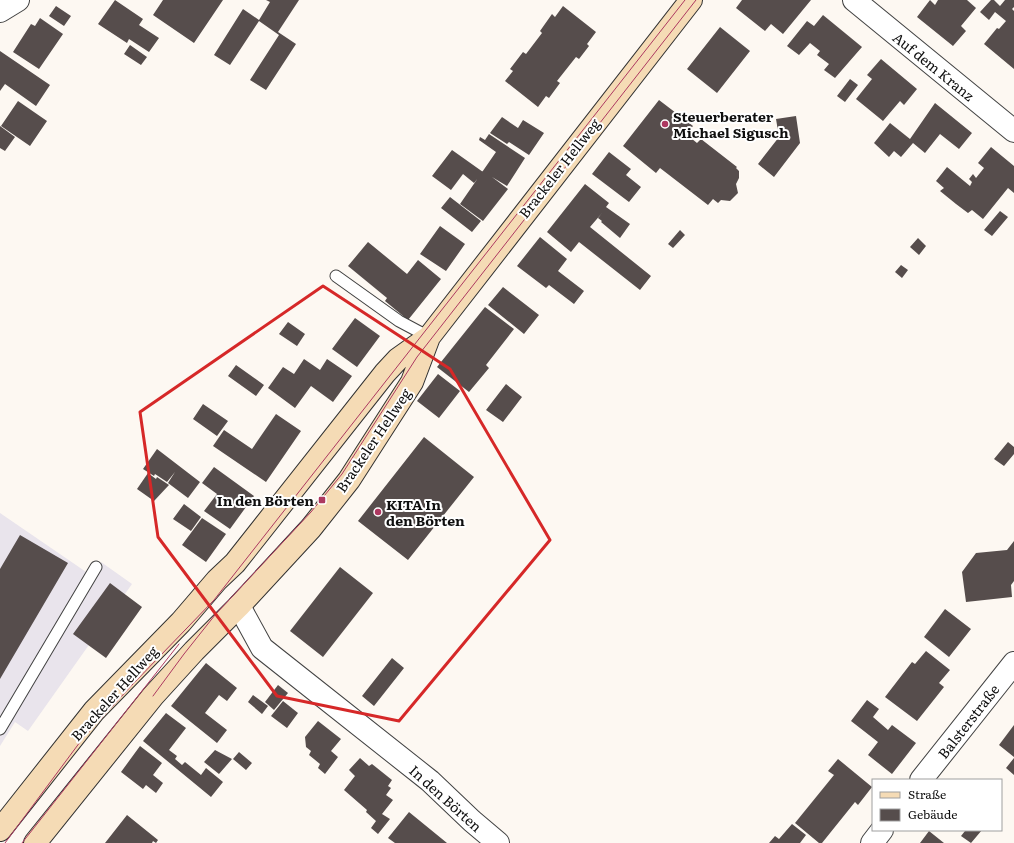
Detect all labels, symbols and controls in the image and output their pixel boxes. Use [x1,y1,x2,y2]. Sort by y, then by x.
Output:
street label: Auf dem Kranz [889,27,979,105]
place label: Steuerberater Michael Sigusch [673,106,789,142]
street label: Brackeler Hellweg [514,114,604,222]
marker: Steuerberater Michael Sigusch [660,119,670,129]
street label: Brackeler Hellweg [331,384,415,496]
place label: In den Börten [217,490,314,510]
place label: KITA In den Börten [386,494,465,530]
marker: In den Börten [317,495,327,505]
marker: KITA In den Börten [373,507,383,517]
street label: Brackeler Hellweg [66,641,162,745]
street label: Balsterstraße [933,680,1003,762]
street label: In den Börten [405,760,487,836]
legend [872,779,1002,831]
text: Straße [908,785,946,803]
text: Gebäude [908,805,957,823]

